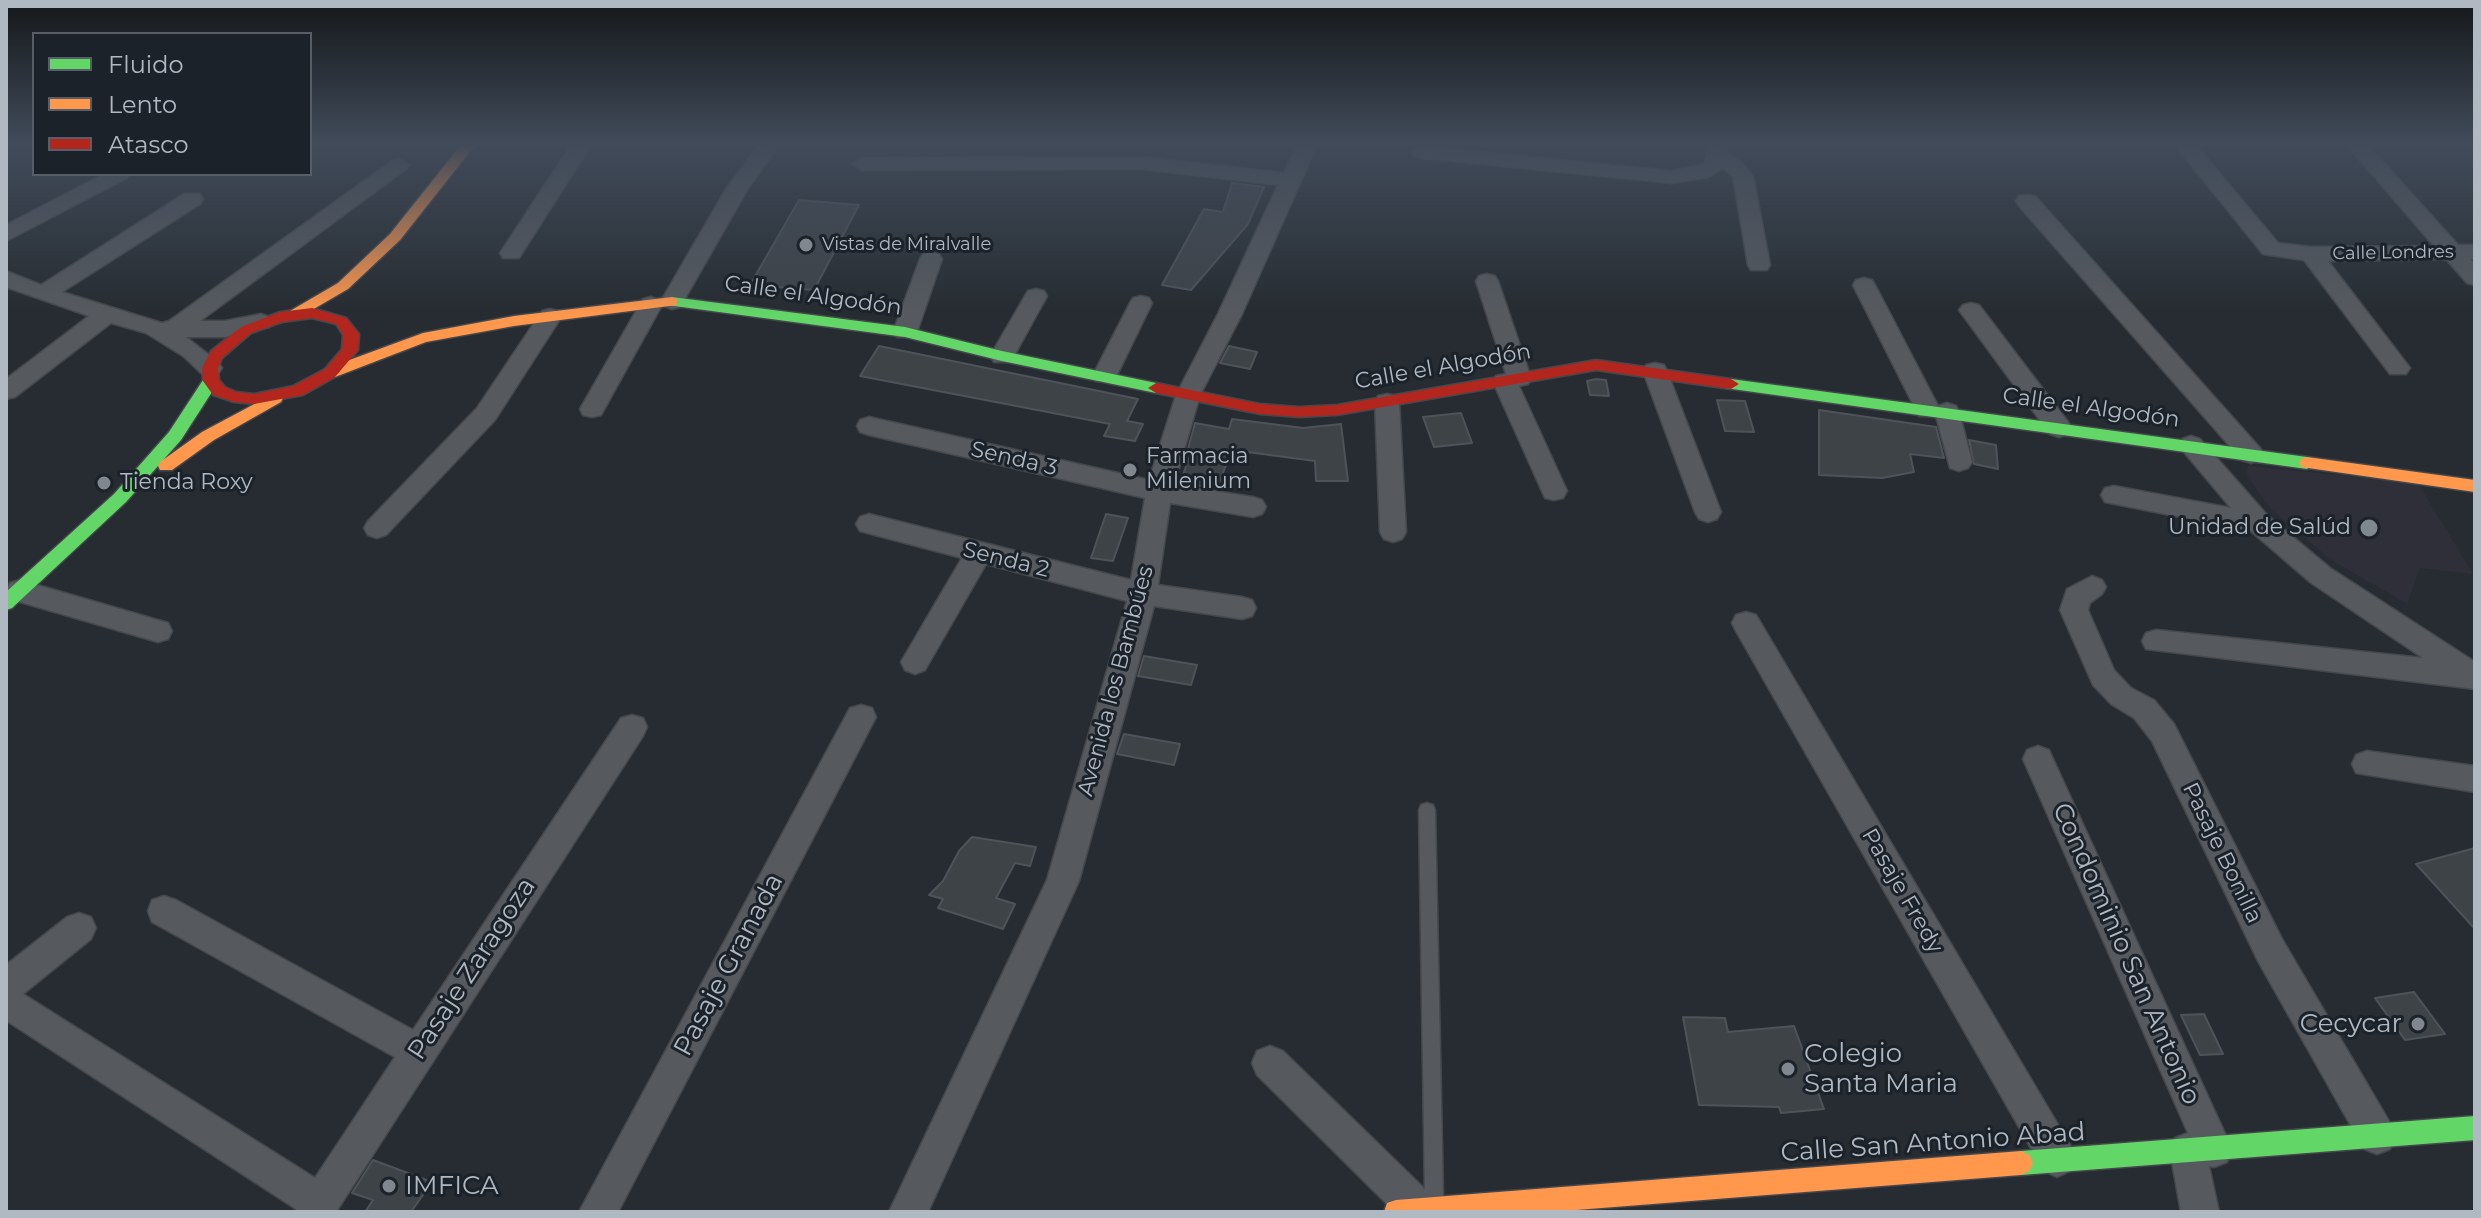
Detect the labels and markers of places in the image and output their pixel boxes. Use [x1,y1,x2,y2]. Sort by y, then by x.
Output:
place label: Vistas de Miralvalle [822,234,991,256]
marker: Vistas de Miralvalle [797,236,815,254]
place label: Farmacia Milenium [1146,444,1251,496]
marker: Farmacia Milenium [1121,461,1139,479]
place label: Tienda Roxy [120,470,253,496]
marker: Tienda Roxy [95,474,113,492]
place label: Unidad de Salúd [2168,515,2351,541]
marker: Unidad de Salúd [2358,517,2380,539]
place label: Cecycar [2300,1008,2402,1040]
marker: Cecycar [2409,1015,2427,1033]
place label: Colegio Santa Maria [1804,1038,1958,1100]
marker: Colegio Santa Maria [1779,1060,1797,1078]
place label: IMFICA [405,1170,499,1202]
marker: IMFICA [380,1177,398,1195]

